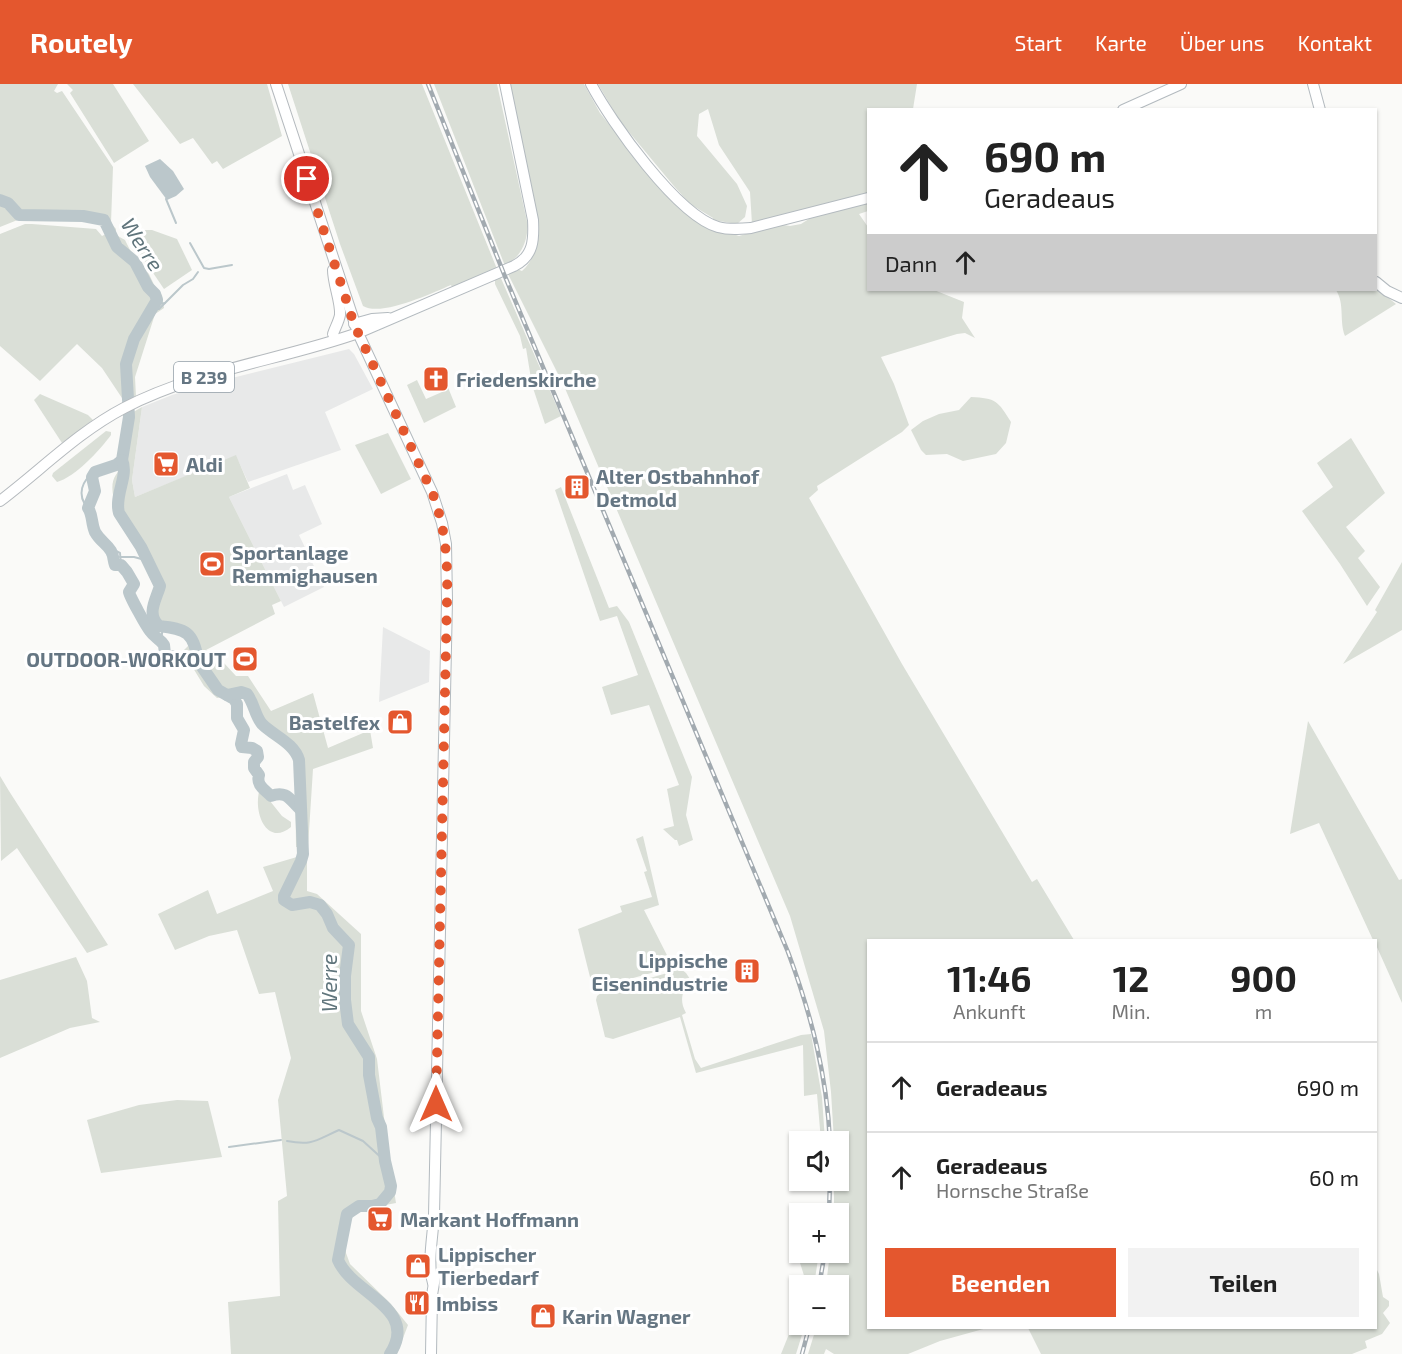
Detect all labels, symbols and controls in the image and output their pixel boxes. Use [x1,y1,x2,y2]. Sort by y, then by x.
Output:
text: Routely [30,25,133,59]
text: Start [1015,30,1062,55]
text: Karte [1095,30,1147,55]
text: Über uns [1180,30,1265,55]
text: Kontakt [1298,30,1372,55]
text: 690 m [984,130,1106,180]
icon: ahead [885,132,963,210]
pin [281,153,332,204]
icon: arrive [290,162,323,195]
text: Geradeaus [984,181,1115,213]
water label: Werre [117,213,169,275]
icon: ahead [949,246,982,279]
text: Dann [885,250,937,276]
road number: B 239 [174,362,234,392]
church icon: Friedenskirche [421,364,451,394]
place label: Friedenskirche [456,367,597,391]
supermarket icon: Aldi [151,449,181,479]
place label: Aldi [186,452,223,476]
place label: Alter Ostbahnhof Detmold [596,464,760,511]
building icon: Alter Ostbahnhof Detmold [562,472,592,502]
place label: Sportanlage Remmighausen [232,540,378,587]
sports icon: Sportanlage Remmighausen [197,549,227,579]
sports icon: OUTDOOR-WORKOUT [230,644,260,674]
place label: OUTDOOR-WORKOUT [26,647,226,671]
shop icon: Bastelfex [385,707,415,737]
place label: Bastelfex [289,710,381,734]
place label: Lippische Eisenindustrie [592,948,728,995]
water label: Werre [316,954,341,1012]
building icon: Lippische Eisenindustrie [732,956,762,986]
text: 11:46 [947,956,1032,999]
text: 12 [1113,956,1149,999]
text: 900 [1230,956,1297,999]
text: Ankunft [953,999,1026,1023]
text: Min. [1112,999,1150,1023]
text: m [1255,999,1272,1023]
icon: ahead [885,1071,918,1104]
position arrow [404,1072,468,1136]
text: Geradeaus [936,1074,1047,1100]
text: 690 m [1296,1074,1359,1100]
map controls [789,1131,849,1335]
button: sound [789,1131,849,1191]
text: Geradeaus [936,1152,1047,1178]
icon: ahead [885,1161,918,1194]
text: 60 m [1309,1164,1359,1190]
text: Hornsche Straße [936,1178,1089,1202]
button: + [789,1203,849,1263]
supermarket icon: Markant Hoffmann [365,1204,395,1234]
place label: Markant Hoffmann [400,1207,579,1231]
place label: Lippischer Tierbedarf [438,1242,539,1289]
button: Beenden [885,1248,1116,1317]
button: Teilen [1128,1248,1359,1317]
shop icon: Lippischer Tierbedarf [403,1251,433,1281]
button: − [789,1275,849,1335]
restaurant icon: Imbiss [402,1288,432,1318]
place label: Imbiss [436,1291,498,1315]
shop icon: Karin Wagner [528,1301,558,1331]
place label: Karin Wagner [562,1304,691,1328]

